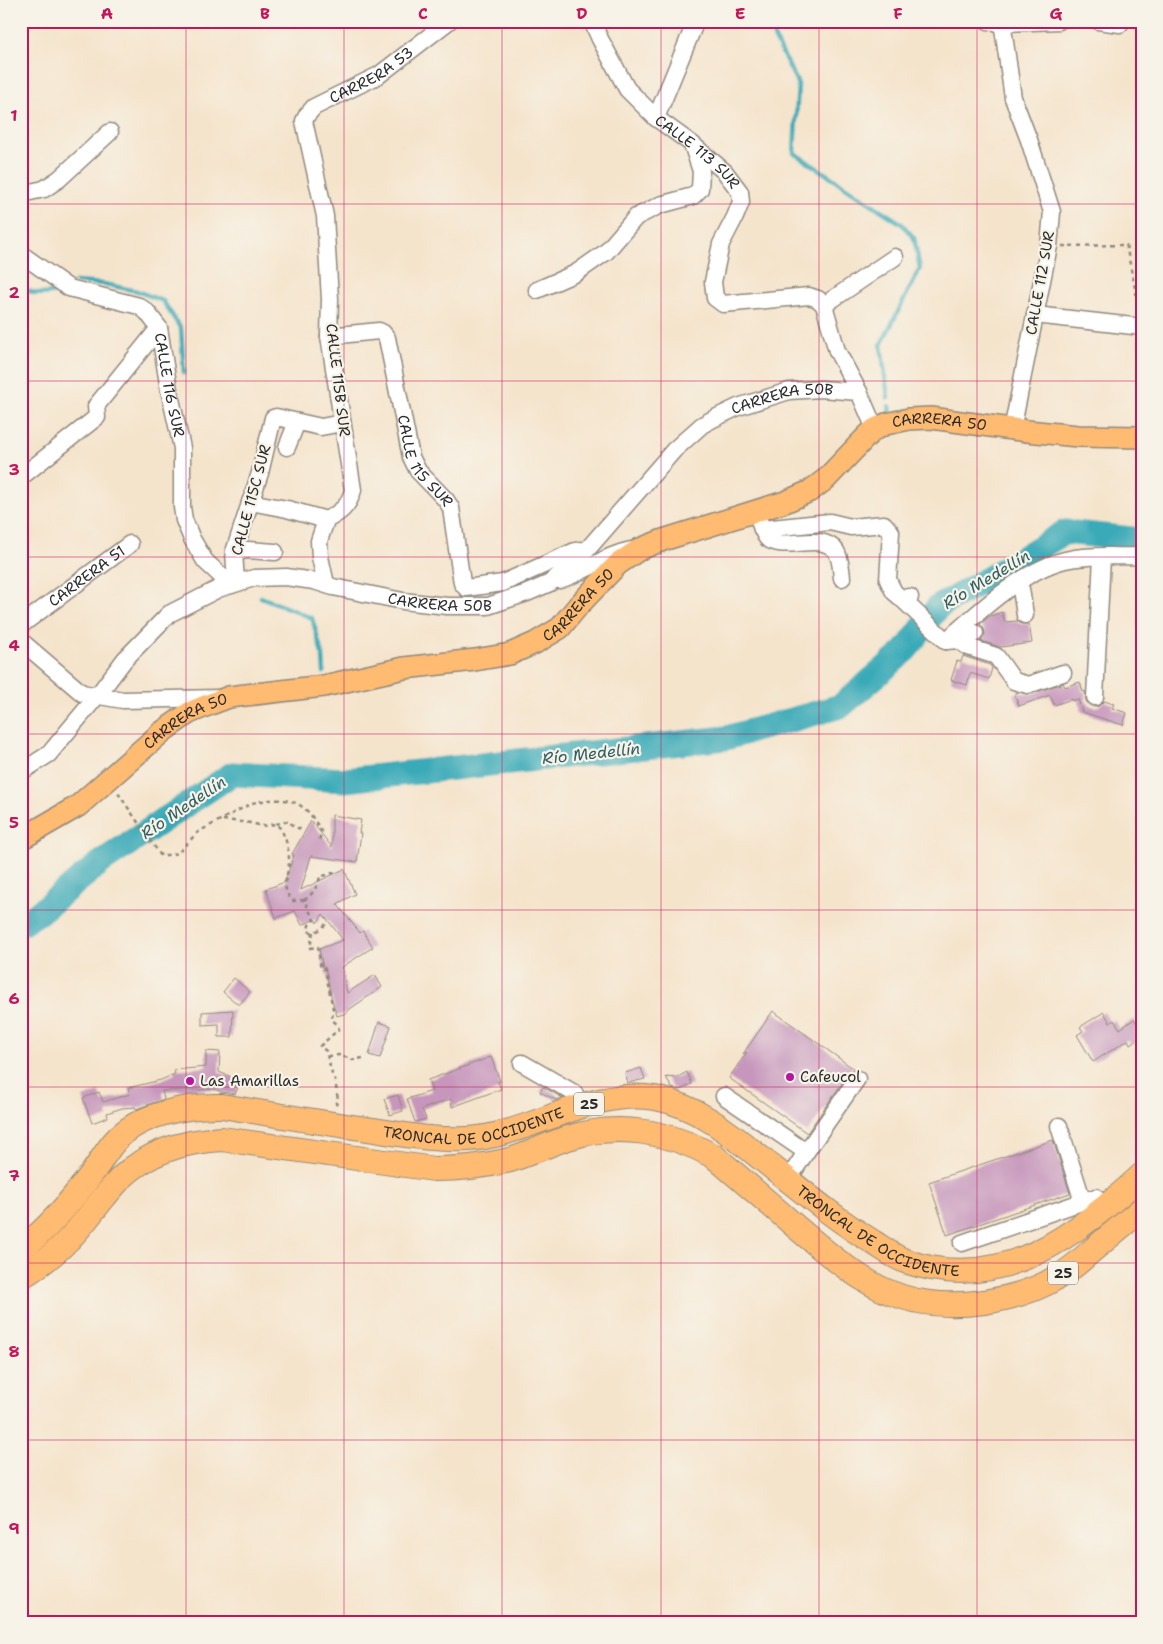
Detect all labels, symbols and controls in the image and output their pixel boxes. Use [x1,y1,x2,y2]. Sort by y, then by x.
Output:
text: A [101,3,113,24]
text: B [260,3,270,24]
text: C [418,3,428,24]
text: D [576,3,588,24]
text: E [735,3,745,24]
text: F [893,3,903,24]
text: G [1050,3,1063,24]
street label: CARRERA 53 [326,42,417,108]
text: 1 [10,105,18,126]
street label: CALLE 113 SUR [651,110,744,193]
street label: CALLE 112 SUR [1021,229,1059,337]
text: 2 [8,282,20,303]
street label: CALLE 115B SUR [321,322,355,438]
street label: CALLE 116 SUR [150,331,189,439]
street label: CARRERA 50B [728,379,834,419]
street label: CARRERA 50 [890,408,988,435]
street label: CALLE 115 SUR [393,413,458,510]
street label: CALLE 115C SUR [227,442,275,558]
text: 3 [8,459,20,480]
street label: CARRERA 51 [44,541,129,611]
water label: Río Medellín [939,545,1034,614]
street label: CARRERA 50 [539,564,619,646]
street label: CARRERA 50B [386,588,492,616]
text: 4 [8,635,20,656]
street label: CARRERA 50 [139,688,231,754]
water label: Río Medellín [541,738,641,769]
water label: Río Medellín [137,771,230,844]
text: 5 [9,812,19,833]
text: 6 [8,988,20,1009]
place label: Cafeucol [800,1067,861,1087]
place label: Las Amarillas [200,1071,299,1091]
marker: Cafeucol [784,1071,796,1083]
marker: Las Amarillas [184,1075,196,1087]
road number: 25 [574,1092,604,1116]
street label: TRONCAL DE OCCIDENTE [381,1103,567,1149]
text: 7 [8,1165,20,1186]
street label: TRONCAL DE OCCIDENTE [792,1181,960,1281]
road number: 25 [1048,1262,1078,1284]
text: 8 [8,1341,20,1362]
text: 9 [8,1518,20,1539]

